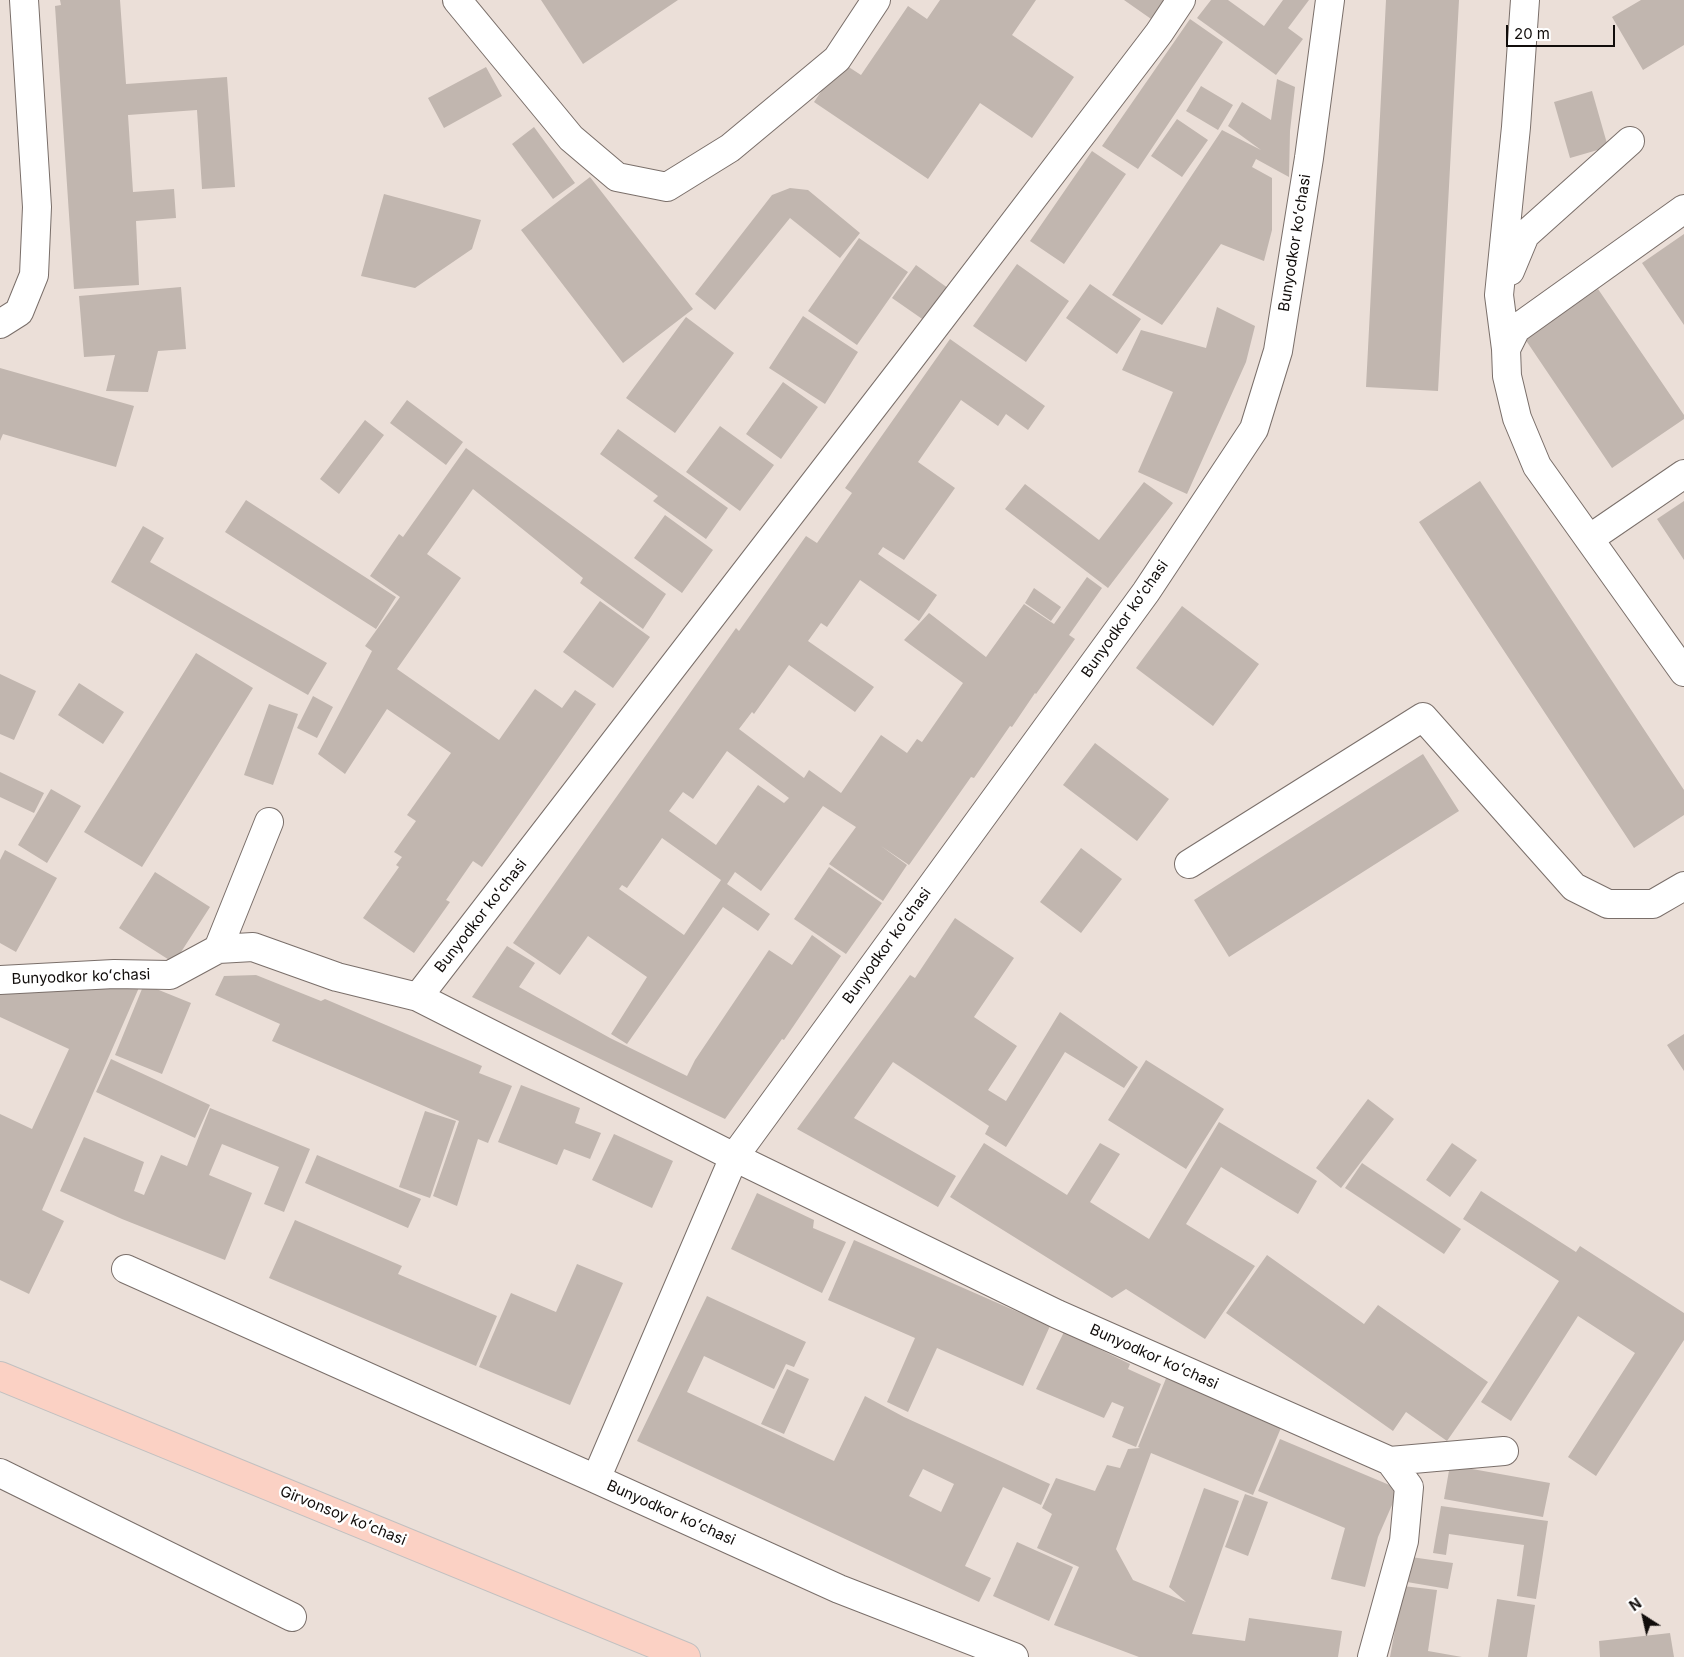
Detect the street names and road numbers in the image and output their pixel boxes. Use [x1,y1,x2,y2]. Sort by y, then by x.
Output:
street label: Bunyodkor koʻchasi [1275,173,1315,313]
street label: Bunyodkor koʻchasi [1078,557,1172,681]
street label: Bunyodkor koʻchasi [431,856,531,976]
street label: Bunyodkor koʻchasi [839,885,935,1007]
street label: Bunyodkor koʻchasi [11,966,151,988]
street label: Bunyodkor koʻchasi [1087,1321,1221,1393]
street label: Bunyodkor koʻchasi [604,1477,738,1549]
street label: Girvonsoy koʻchasi [277,1483,409,1549]

